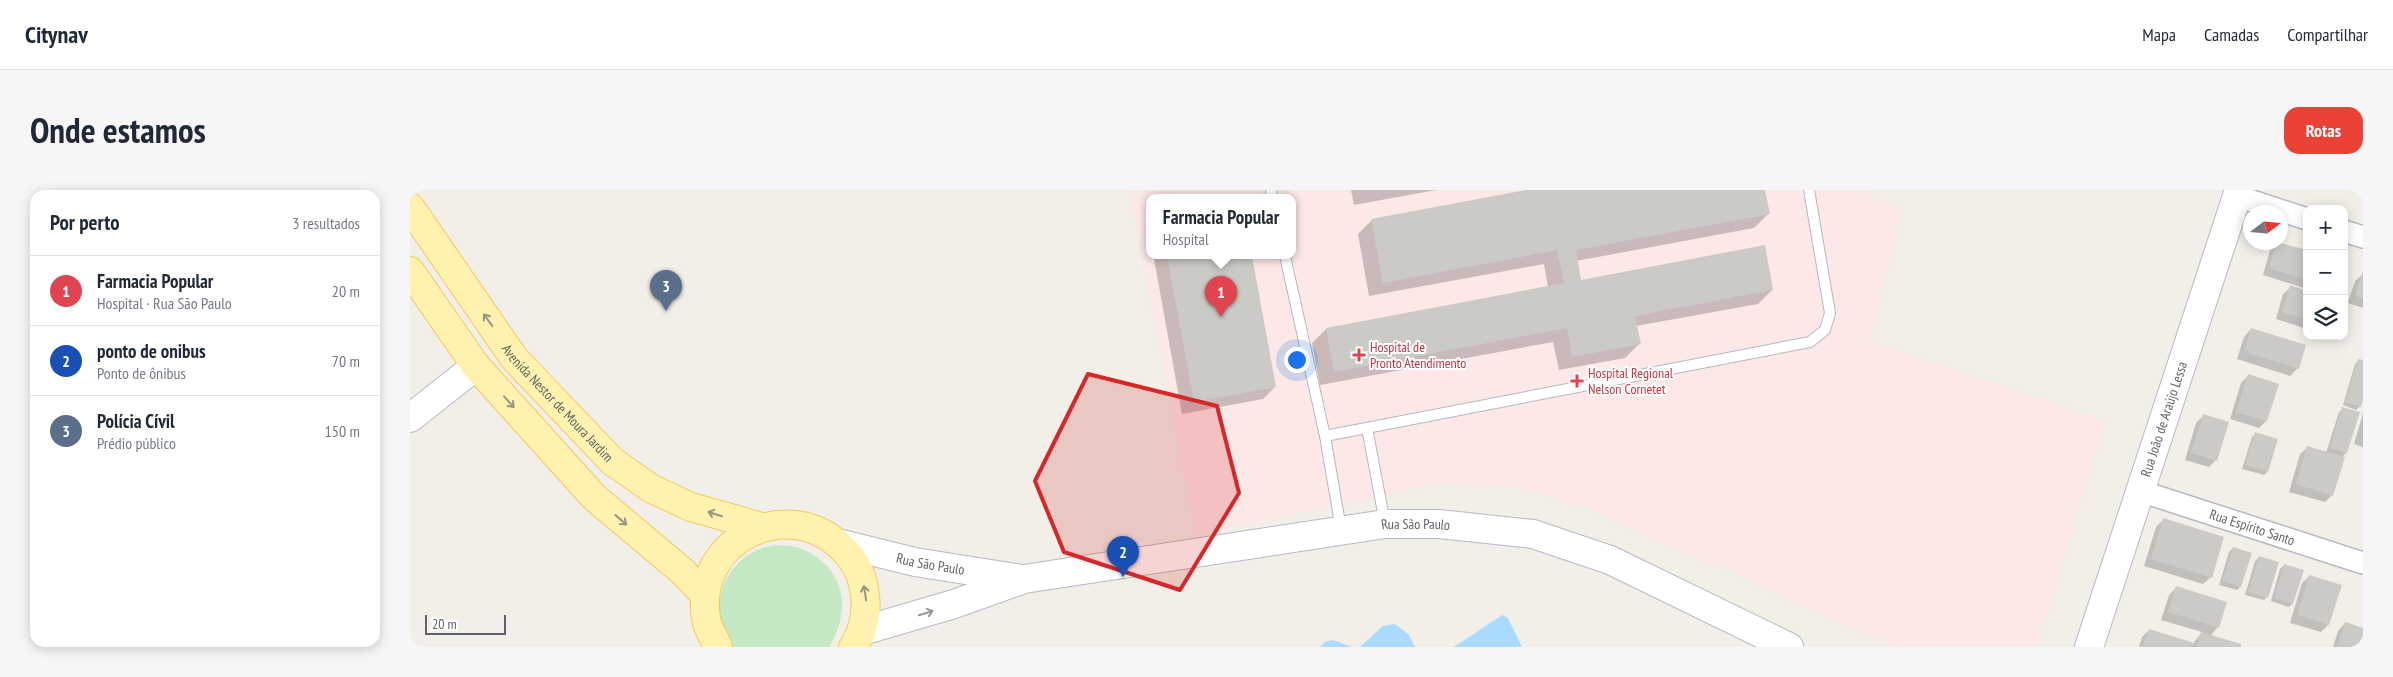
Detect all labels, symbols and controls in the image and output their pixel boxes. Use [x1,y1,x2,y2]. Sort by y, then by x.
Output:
text: Citynav [25,19,88,50]
text: Mapa [2142,23,2176,46]
text: Camadas [2204,23,2259,46]
text: Compartilhar [2287,23,2368,46]
text: Onde estamos [30,107,206,153]
button: Rotas [2284,107,2363,154]
popup [1146,194,1296,259]
text: Farmacia Popular [1163,205,1279,229]
north arrow [2243,205,2288,250]
map controls [2303,205,2348,340]
button: + [2303,205,2348,250]
text: Por perto [50,209,120,236]
text: 3 resultados [292,213,360,233]
text: Hospital [1163,229,1209,249]
button: − [2303,250,2348,295]
text: Farmacia Popular [97,269,213,293]
pin: 3 [650,270,682,311]
pin: 1 [1205,276,1237,317]
text: 1 [62,281,70,301]
text: 20 m [332,281,360,301]
text: Hospital · Rua São Paulo [97,293,232,313]
button: layers [2303,295,2348,340]
one-way arrow [483,313,493,327]
place label: Hospital de Pronto Atendimento [1370,338,1466,372]
text: ponto de onibus [97,339,206,363]
street label: Avenida Nestor de Moura Jardim [498,341,617,466]
your location [1284,347,1310,373]
marker: Hospital de Pronto Atendimento [1352,348,1366,362]
text: 2 [62,351,70,371]
text: 70 m [332,351,360,371]
street label: Rua João de Araújo Lessa [2137,359,2191,479]
text: Ponto de ônibus [97,363,186,383]
place label: Hospital Regional Nelson Cornetet [1588,364,1674,398]
marker: Hospital Regional Nelson Cornetet [1570,374,1584,388]
one-way arrow [503,395,515,408]
text: Polícia Cívil [97,409,175,433]
text: 3 [62,421,70,441]
text: 150 m [325,421,360,441]
text: Prédio público [97,433,176,453]
street label: Rua Espírito Santo [2207,505,2297,549]
one-way arrow [708,509,724,519]
one-way arrow [614,514,627,525]
street label: Rua São Paulo [1380,515,1451,534]
pin: 2 [1107,536,1139,577]
street label: Rua São Paulo [895,549,966,579]
one-way arrow [859,585,869,601]
one-way arrow [917,608,933,617]
scale bar [425,612,506,635]
text: 20 m [432,615,457,633]

